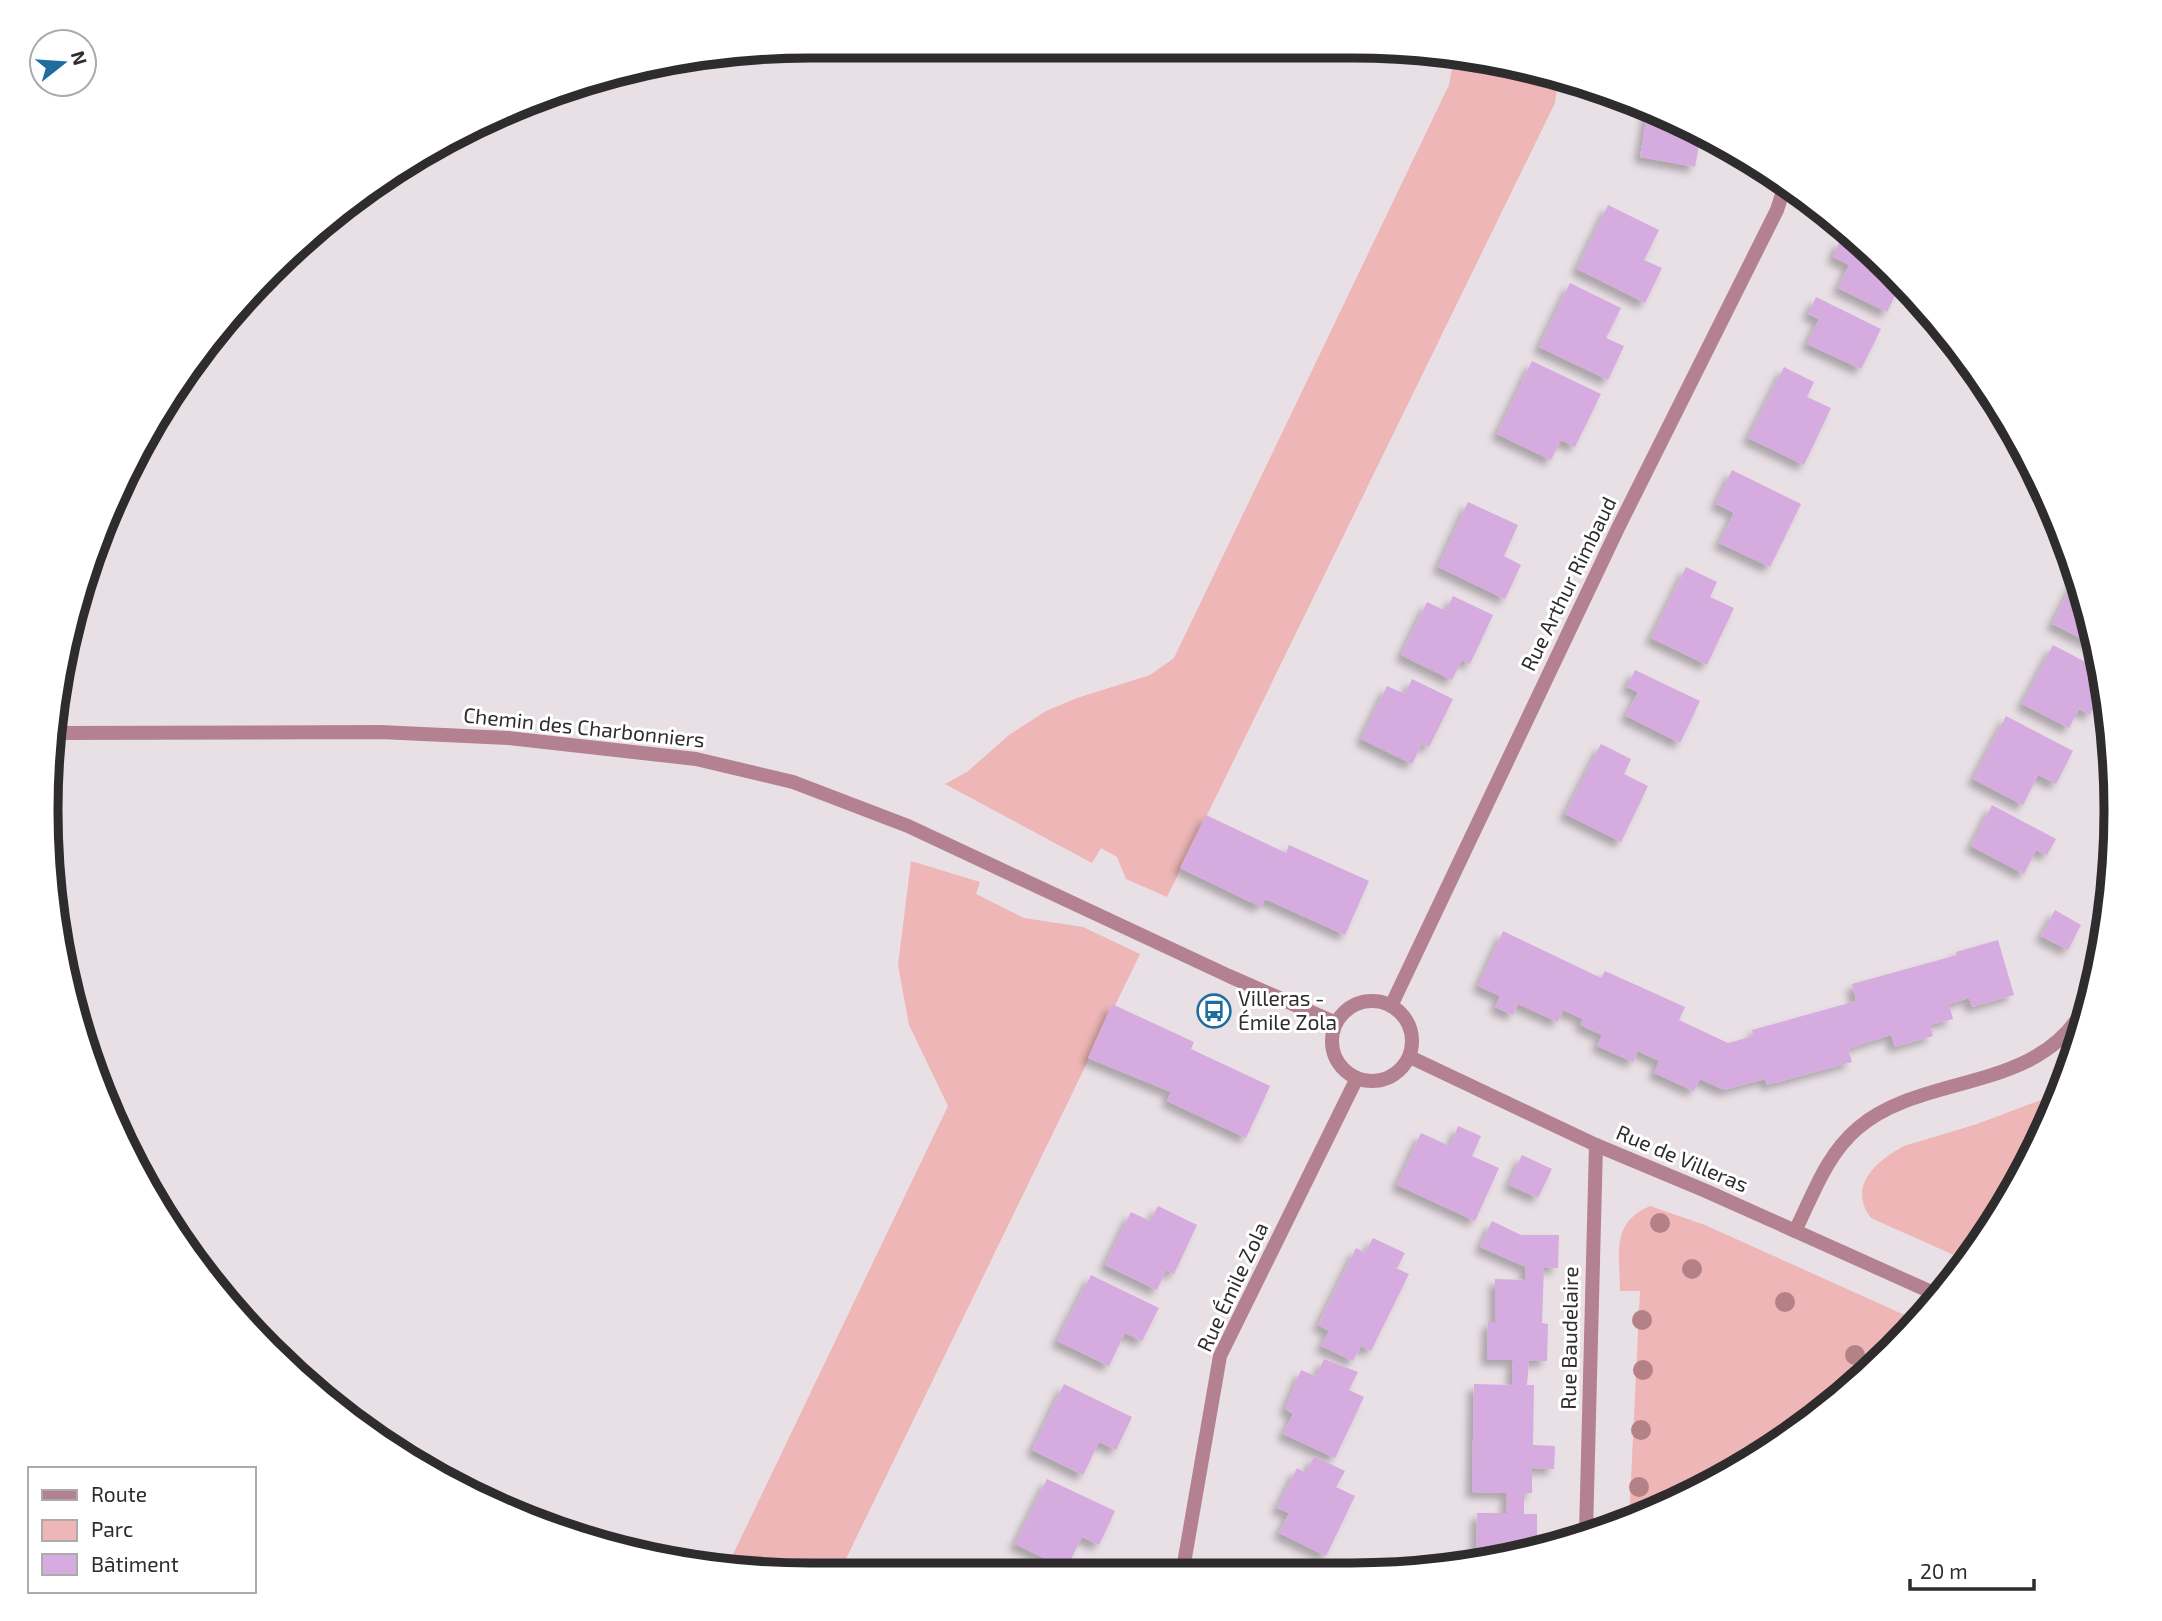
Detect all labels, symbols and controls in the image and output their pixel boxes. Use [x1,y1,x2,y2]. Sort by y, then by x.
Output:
north arrow [28,28,98,98]
text: N [67,48,93,68]
street label: Rue Arthur Rimbaud [1515,492,1621,675]
street label: Chemin des Charbonniers [462,701,706,752]
place label: Villeras - Émile Zola [1238,985,1337,1034]
bus stop icon: Villeras - Émile Zola [1195,992,1233,1030]
street label: Rue de Villeras [1613,1119,1752,1197]
street label: Rue Émile Zola [1191,1218,1273,1355]
street label: Rue Baudelaire [1555,1266,1582,1410]
legend [28,1467,256,1593]
text: Route [91,1481,147,1506]
text: Parc [91,1516,133,1541]
scale bar [1910,1548,2034,1592]
text: Bâtiment [91,1551,179,1576]
text: 20 m [1920,1558,1968,1583]

